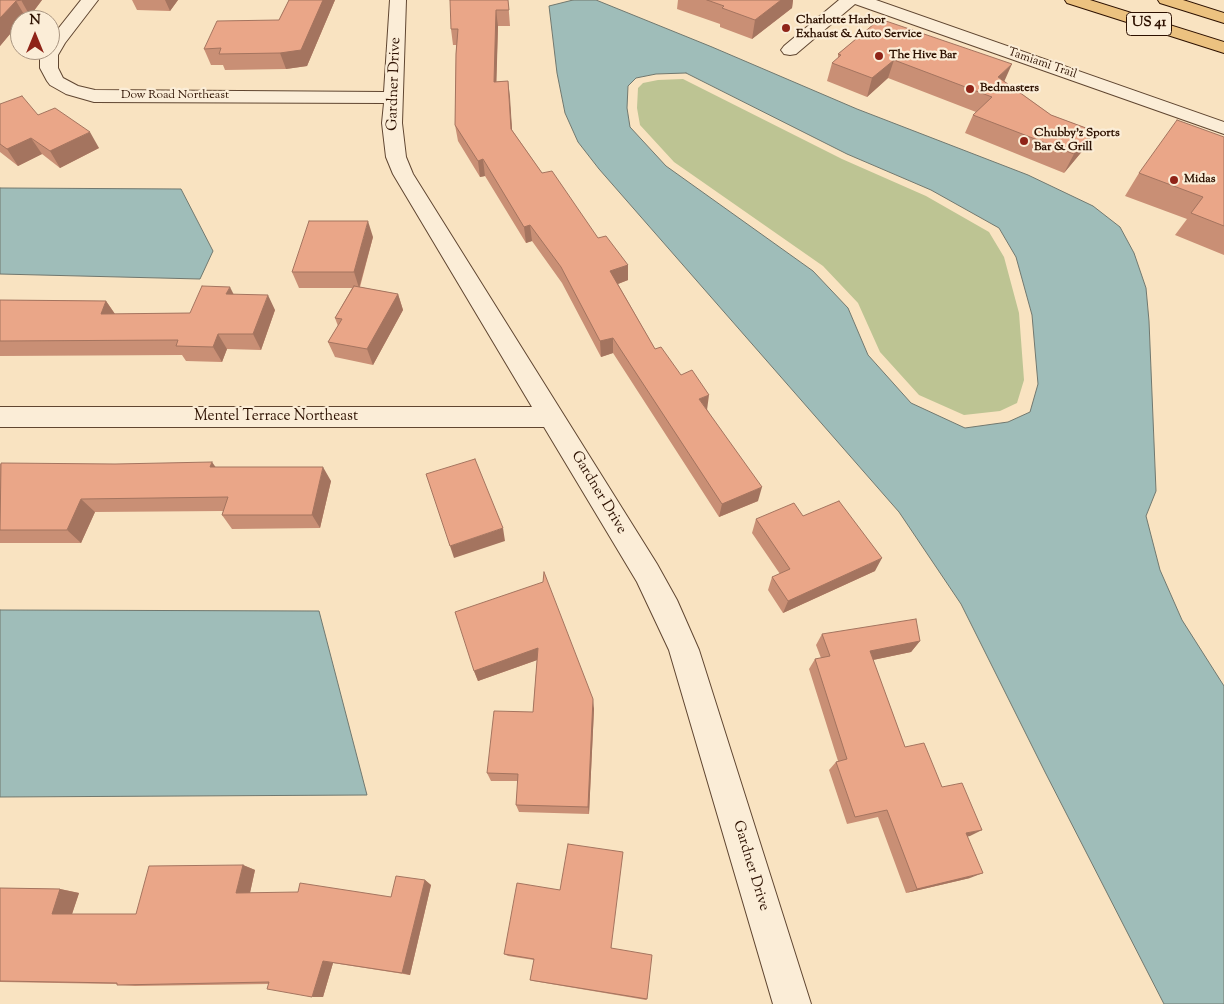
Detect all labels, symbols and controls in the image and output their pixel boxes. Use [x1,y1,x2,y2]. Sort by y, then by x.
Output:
north arrow [10,10,60,60]
text: N [29,11,41,31]
road number: US 41 [1126,12,1172,36]
place label: Charlotte Harbor Exhaust & Auto Service [796,14,922,42]
marker: Charlotte Harbor Exhaust & Auto Service [780,22,792,34]
street label: Gardner Drive [384,37,406,131]
street label: Tamiami Trail [1006,45,1078,83]
place label: The Hive Bar [889,49,957,63]
marker: The Hive Bar [873,50,885,62]
place label: Bedmasters [980,82,1039,96]
marker: Bedmasters [964,83,976,95]
street label: Dow Road Northeast [121,89,229,103]
place label: Chubby'z Sports Bar & Grill [1034,127,1120,155]
marker: Chubby'z Sports Bar & Grill [1018,135,1030,147]
place label: Midas [1184,173,1215,187]
marker: Midas [1168,174,1180,186]
street label: Mentel Terrace Northeast [194,408,358,426]
street label: Gardner Drive [566,448,630,538]
street label: Gardner Drive [728,819,772,913]

